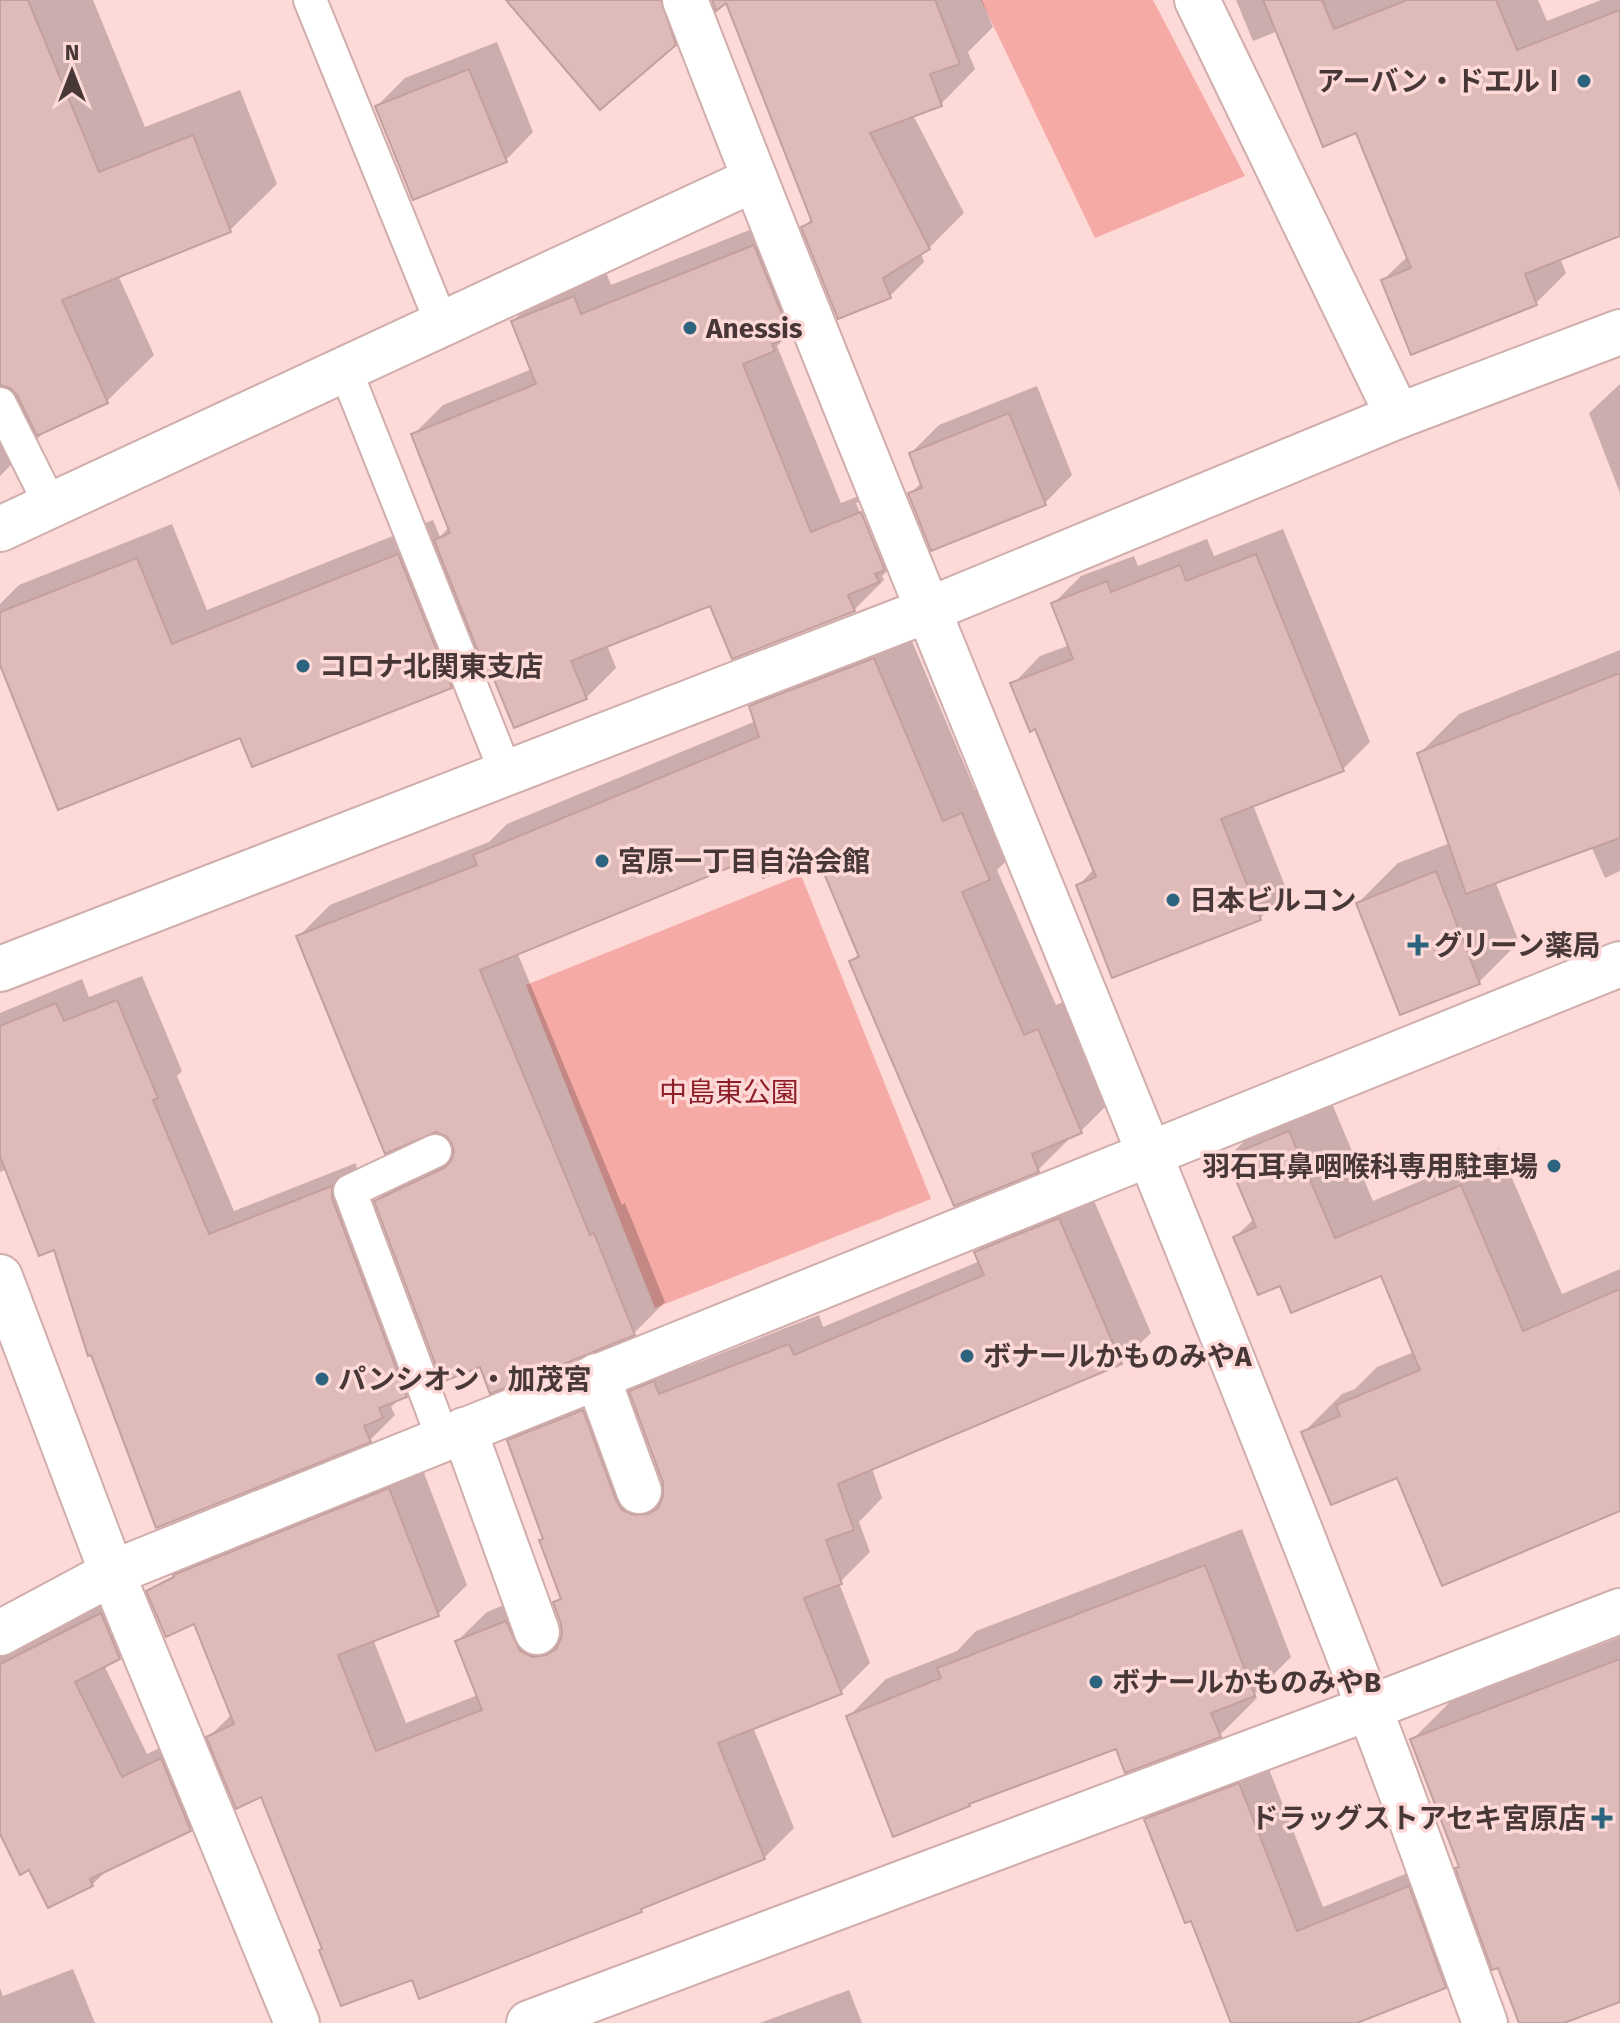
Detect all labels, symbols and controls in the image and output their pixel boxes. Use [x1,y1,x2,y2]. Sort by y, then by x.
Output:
north arrow [32,32,112,112]
text: N [65,39,79,66]
place label: アーバン・ドエルⅠ [1317,65,1568,98]
marker: アーバン・ドエルⅠ [1575,72,1593,90]
place label: Anessis [705,312,802,345]
marker: Anessis [681,319,699,337]
place label: コロナ北関東支店 [319,650,543,683]
marker: コロナ北関東支店 [294,657,312,675]
place label: 宮原一丁目自治会館 [618,845,870,878]
marker: 宮原一丁目自治会館 [593,852,611,870]
place label: 日本ビルコン [1189,884,1356,917]
marker: 日本ビルコン [1164,891,1182,909]
place label: グリーン薬局 [1434,929,1601,962]
marker: グリーン薬局 [1409,936,1427,954]
park label: 中島東公園 [659,1076,799,1109]
place label: 羽石耳鼻咽喉科専用駐車場 [1202,1150,1538,1183]
marker: 羽石耳鼻咽喉科専用駐車場 [1545,1157,1563,1175]
place label: ボナールかものみやA [983,1340,1252,1373]
marker: ボナールかものみやA [958,1347,976,1365]
place label: パンシオン・加茂宮 [338,1363,591,1396]
marker: パンシオン・加茂宮 [313,1370,331,1388]
place label: ボナールかものみやB [1112,1666,1381,1699]
marker: ボナールかものみやB [1087,1673,1105,1691]
place label: ドラッグストアセキ宮原店 [1251,1802,1586,1835]
marker: ドラッグストアセキ宮原店 [1593,1809,1611,1827]

